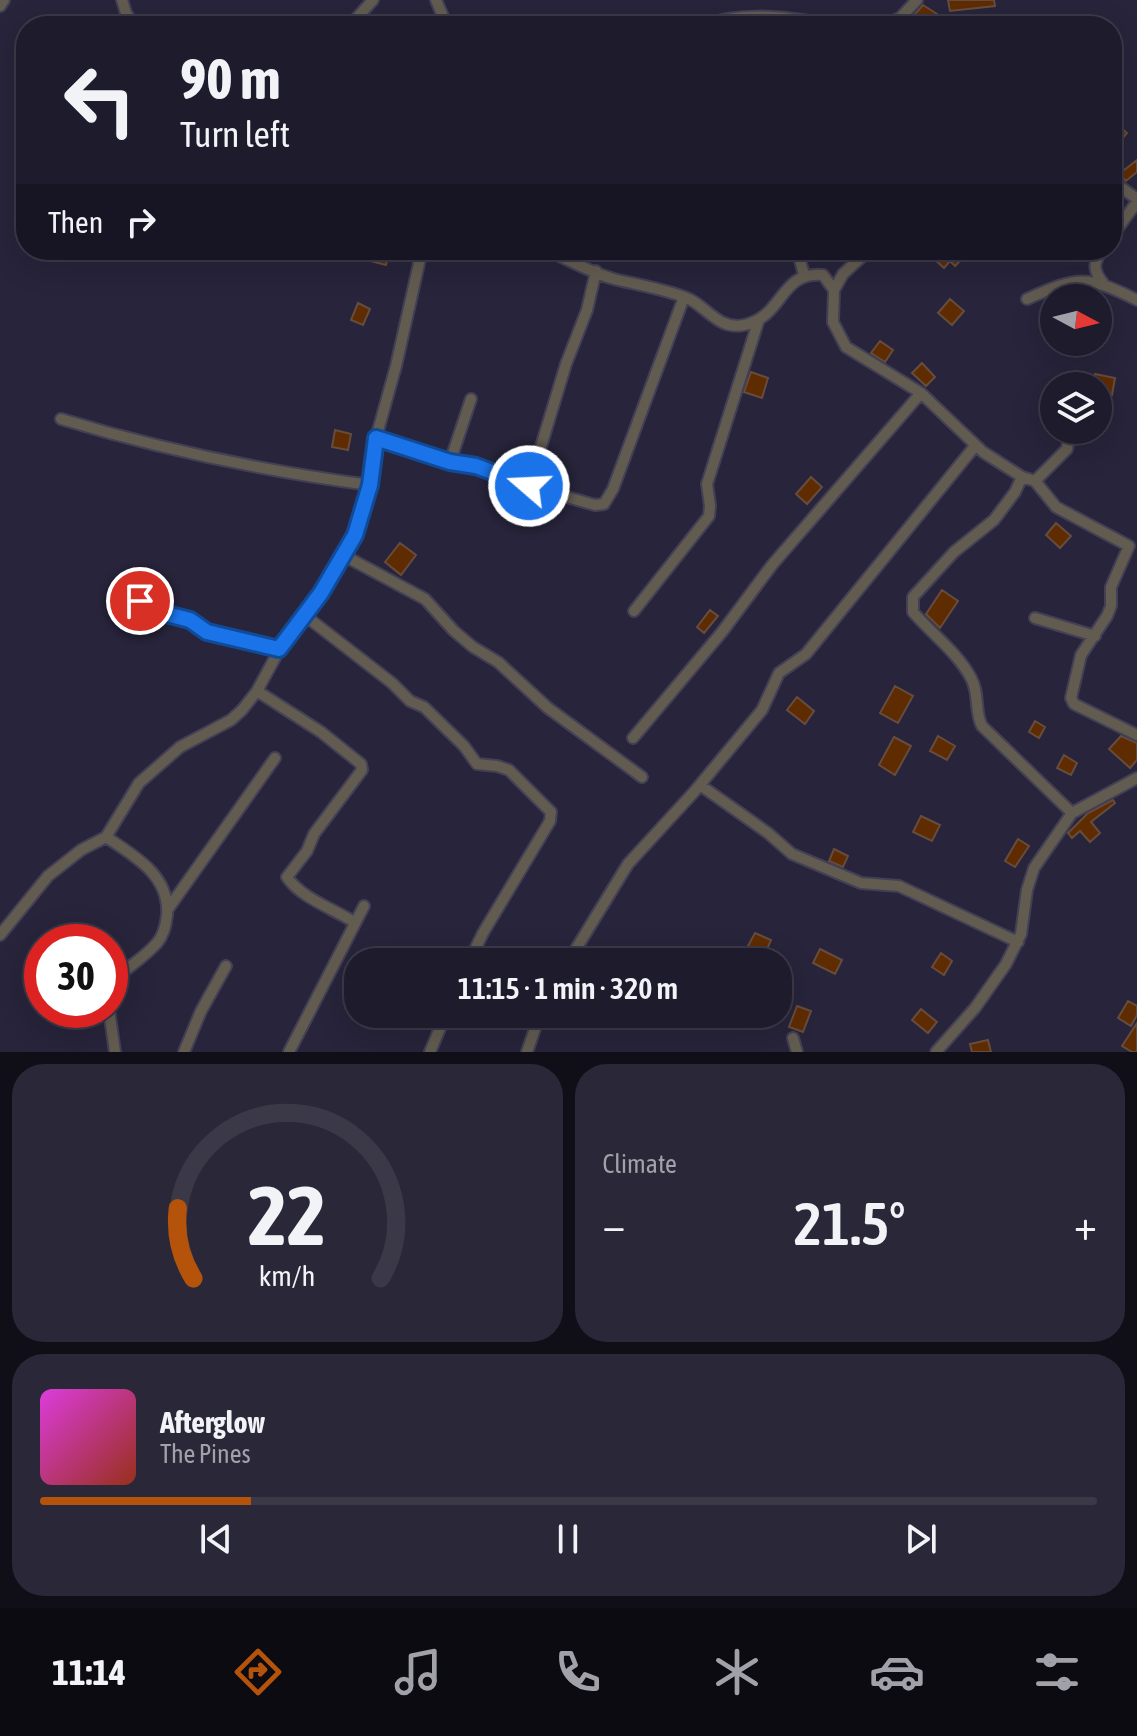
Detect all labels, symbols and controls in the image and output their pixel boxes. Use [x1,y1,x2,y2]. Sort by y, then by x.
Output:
text: 90 m [180,47,281,111]
icon: left [48,48,152,152]
text: Turn left [180,113,290,155]
icon: right [119,200,163,244]
text: Then [48,205,103,239]
north arrow [1040,284,1112,356]
map controls [1040,284,1112,444]
button: layers [1040,372,1112,444]
position arrow [487,444,571,528]
pin [106,567,174,635]
icon: arrive [118,579,162,623]
speed limit sign: 30 [24,924,128,1028]
text: 11:15 · 1 min · 320 m [458,971,678,1005]
text: Climate [603,1149,677,1179]
text: 22 [248,1167,326,1263]
text: 21.5° [794,1189,906,1258]
text: − [603,1199,625,1249]
text: + [1074,1199,1097,1249]
text: km/h [259,1259,316,1292]
text: Afterglow [160,1405,265,1439]
text: The Pines [160,1439,251,1469]
icon: previous [194,1517,238,1561]
icon: pause [546,1517,590,1561]
icon: next [899,1517,943,1561]
icon: directions [230,1644,286,1700]
icon: music [390,1644,446,1700]
icon: phone [550,1644,606,1700]
icon: climate [709,1644,765,1700]
icon: car [869,1644,925,1700]
icon: filters [1029,1644,1085,1700]
text: 11:14 [52,1651,126,1693]

